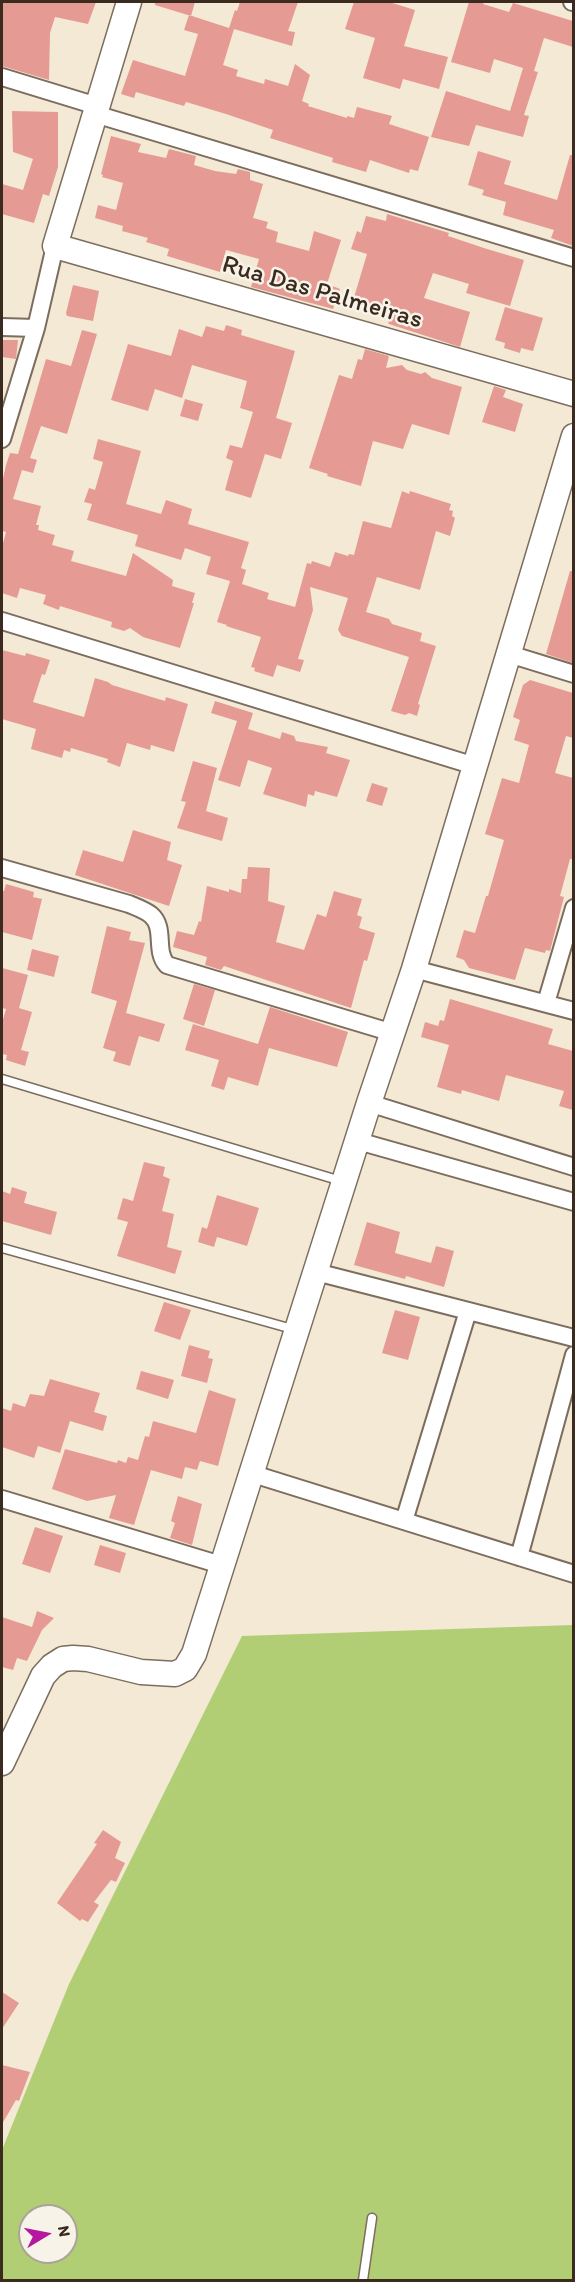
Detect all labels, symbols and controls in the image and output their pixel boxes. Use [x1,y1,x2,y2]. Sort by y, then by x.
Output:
street label: Rua Das Palmeiras [218,249,426,337]
north arrow [18,2204,78,2264]
text: N [54,2224,75,2238]

